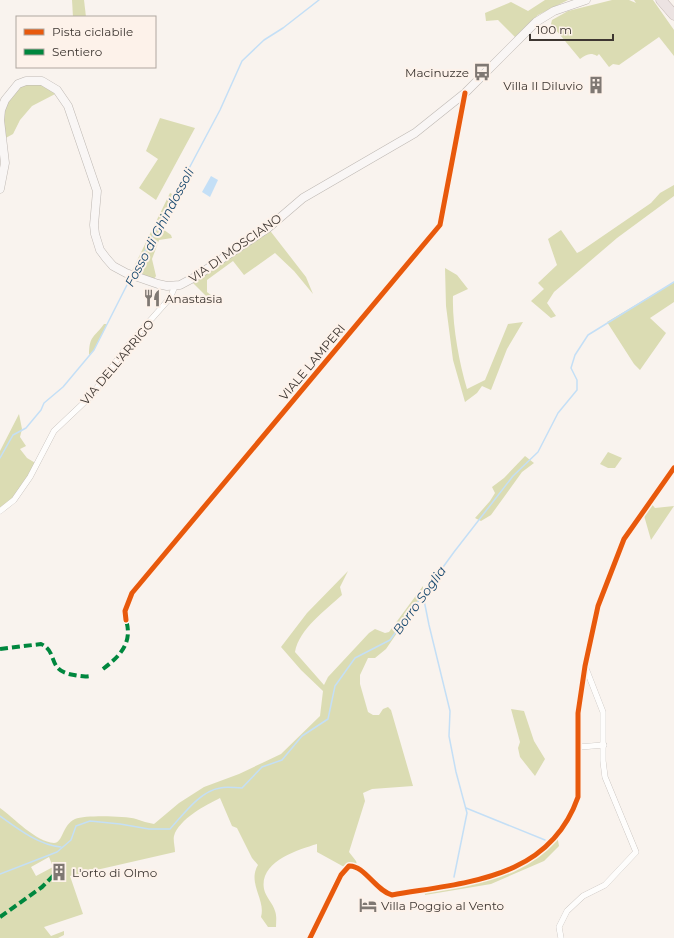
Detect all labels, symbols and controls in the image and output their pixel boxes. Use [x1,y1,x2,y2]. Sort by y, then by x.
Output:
legend [16,16,156,68]
scale bar [530,16,613,42]
text: 100 m [536,22,572,37]
text: Pista ciclabile [52,24,133,39]
text: Sentiero [52,44,102,59]
bus stop icon: Macinuzze [472,62,492,82]
place label: Macinuzze [405,65,469,80]
building icon: Villa Il Diluvio [586,75,606,95]
place label: Villa Il Diluvio [503,78,583,93]
water label: Fosso di Ghindossoli [121,165,197,289]
street label: VIA DI MOSCIANO [186,210,284,286]
restaurant icon: Anastasia [142,288,162,308]
place label: Anastasia [165,291,223,306]
street label: VIA DELL'ARRIGO [77,316,157,408]
street label: VIALE LAMPERI [276,321,348,403]
water label: Borro Soglia [389,563,449,637]
building icon: L'orto di Olmo [49,862,69,882]
place label: L'orto di Olmo [72,865,157,880]
hotel icon: Villa Poggio al Vento [358,895,378,915]
place label: Villa Poggio al Vento [381,898,504,913]

